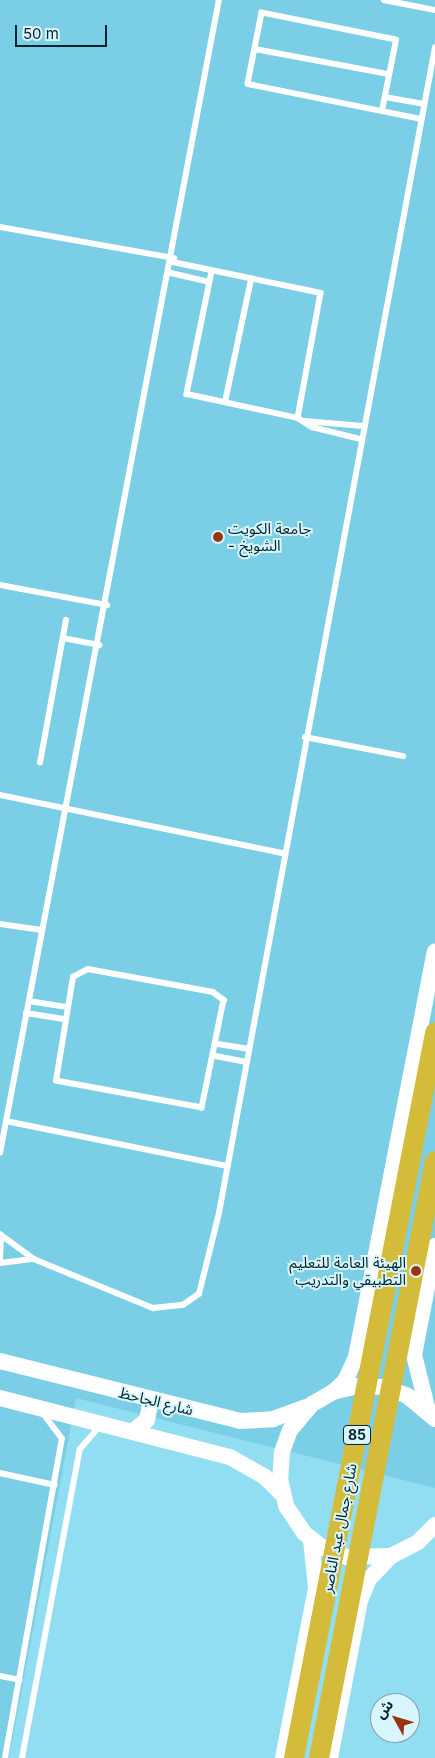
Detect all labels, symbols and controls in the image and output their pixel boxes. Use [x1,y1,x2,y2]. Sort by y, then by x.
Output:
scale bar [18,15,110,47]
text: 50 m [23,24,59,43]
place label: جامعة الكويت - الشويخ [228,519,311,554]
marker: جامعة الكويت - الشويخ [212,531,224,543]
place label: الهيئة العامة للتعليم التطبيقي والتدريب [289,1253,406,1288]
marker: الهيئة العامة للتعليم التطبيقي والتدريب [410,1265,422,1277]
street label: شارع الجاحظ [117,1383,195,1419]
road number: 85 [342,1424,372,1446]
street label: شارع جمال عبد الناصر [318,1462,360,1594]
north arrow [370,1693,420,1743]
text: ش [371,1696,396,1722]

